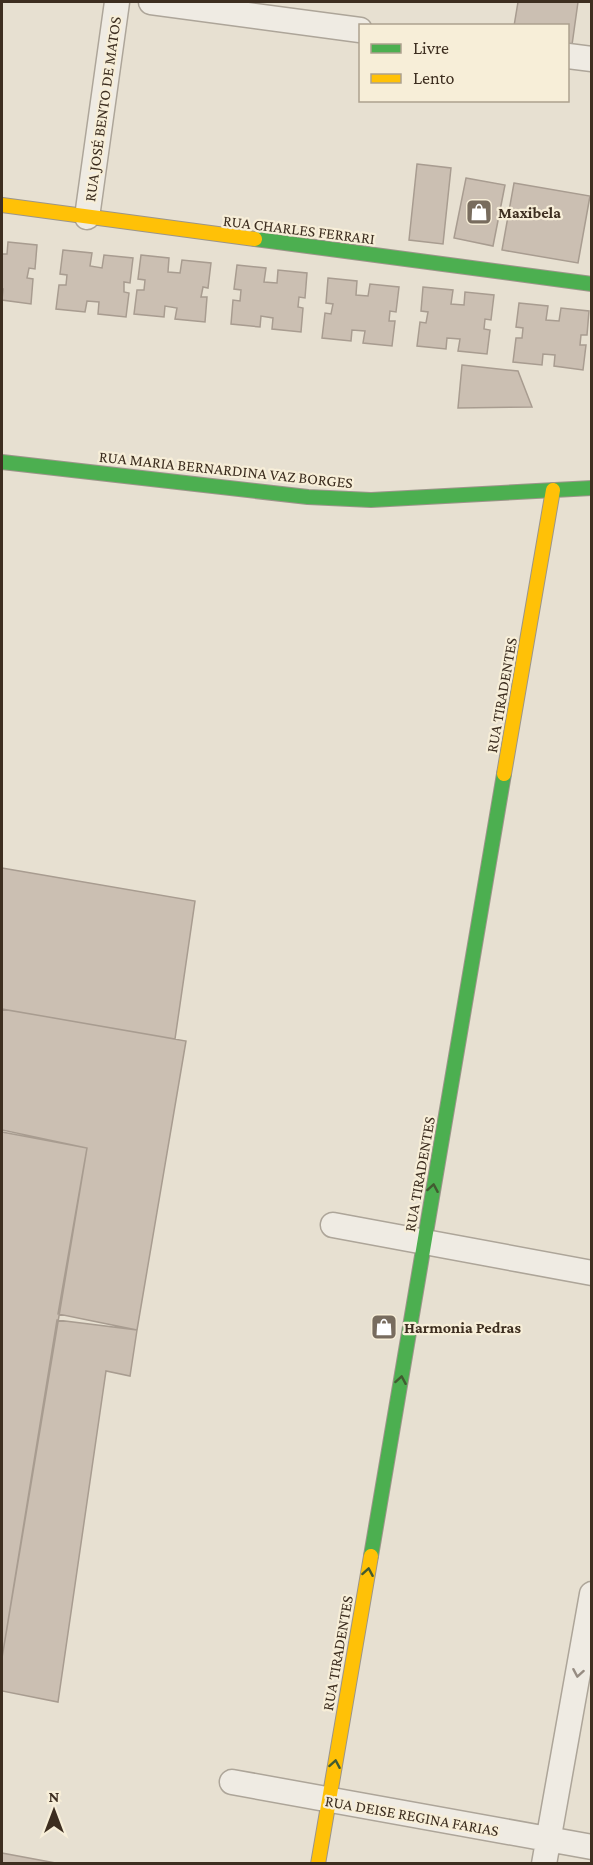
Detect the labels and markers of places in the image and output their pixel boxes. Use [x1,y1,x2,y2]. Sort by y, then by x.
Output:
shop icon: Maxibela [464,197,494,227]
place label: Maxibela [498,204,561,221]
shop icon: Harmonia Pedras [369,1312,399,1342]
place label: Harmonia Pedras [404,1319,521,1336]

